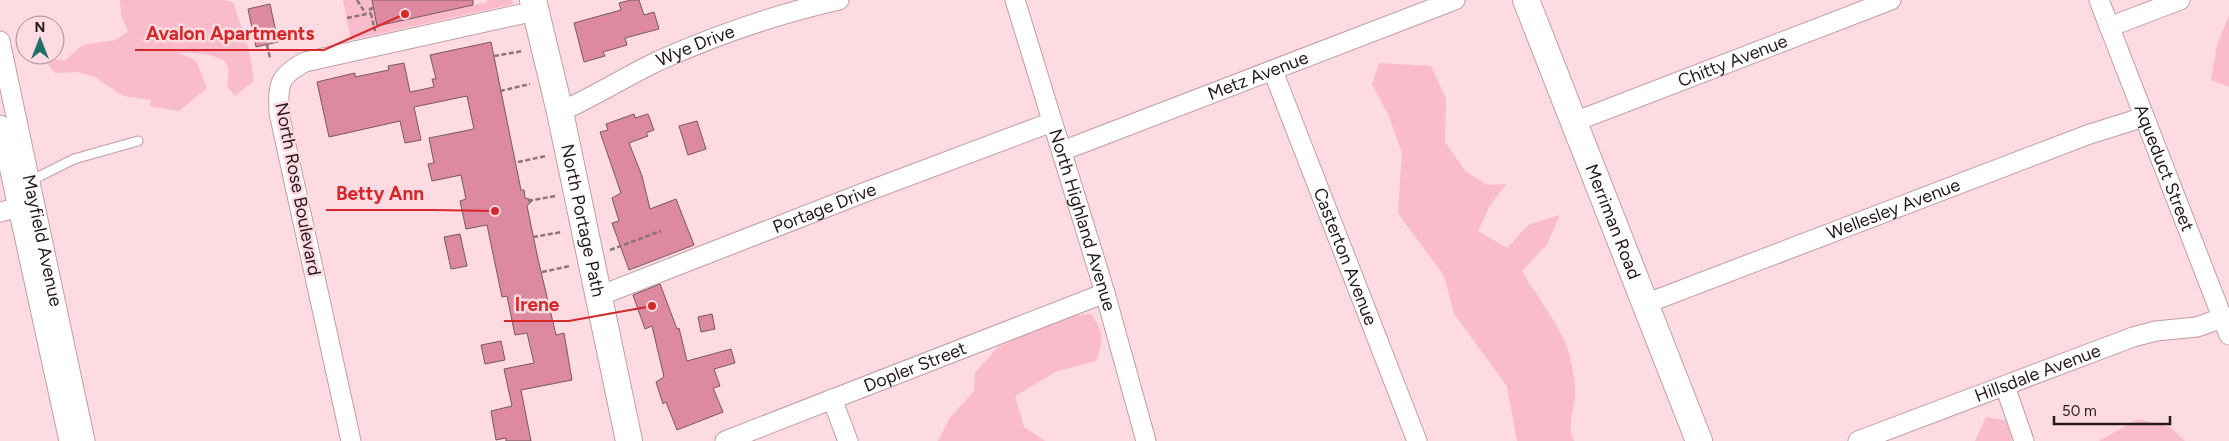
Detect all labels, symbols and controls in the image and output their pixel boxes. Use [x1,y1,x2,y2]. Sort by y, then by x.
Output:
north arrow [15,15,65,65]
callout: Avalon Apartments [135,16,324,50]
text: N [35,19,45,36]
street label: Wye Drive [653,20,738,71]
text: Avalon Apartments [146,22,314,45]
street label: Chitty Avenue [1675,30,1791,92]
street label: Metz Avenue [1205,46,1312,105]
street label: North Rose Boulevard [270,100,326,278]
street label: Aqueduct Street [2130,101,2199,235]
street label: North Highland Avenue [1044,126,1120,314]
street label: North Portage Path [556,142,609,299]
street label: Merriman Road [1580,161,1645,282]
street label: Mayfield Avenue [18,173,67,309]
street label: Wellesley Avenue [1824,174,1963,244]
callout: Betty Ann [326,176,434,210]
street label: Portage Drive [770,178,879,238]
text: Betty Ann [336,182,424,205]
street label: Casterton Avenue [1308,184,1382,329]
callout: Irene [504,287,569,321]
text: Irene [515,293,560,316]
street label: Dopler Street [861,337,970,397]
street label: Hillsdale Avenue [1972,339,2104,407]
scale bar [2054,394,2170,426]
text: 50 m [2062,402,2097,420]

